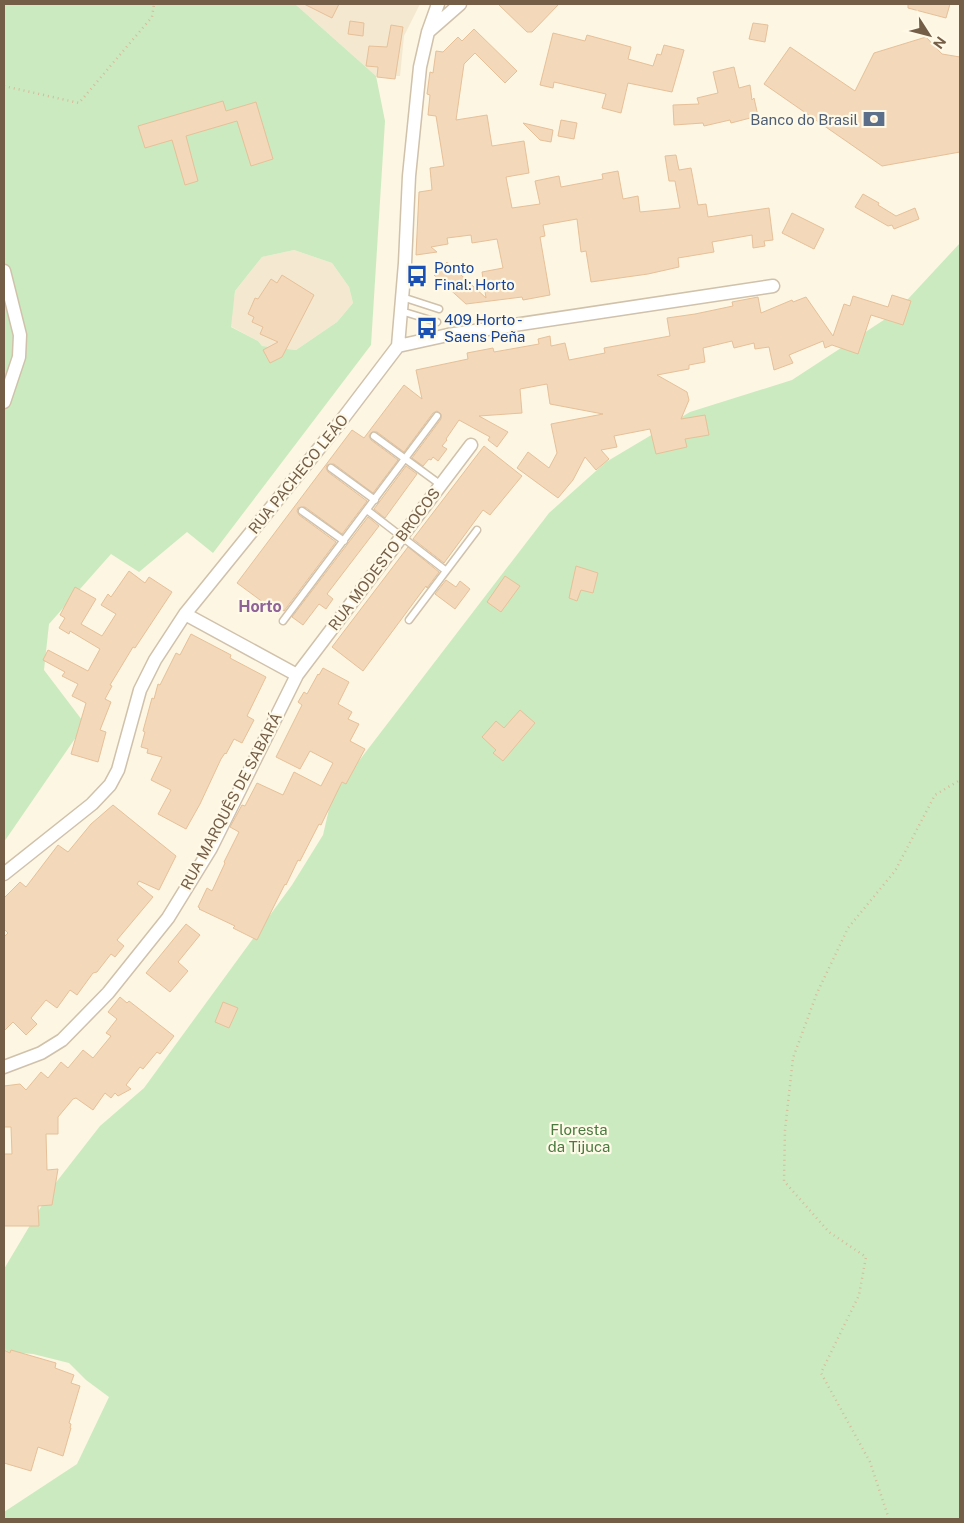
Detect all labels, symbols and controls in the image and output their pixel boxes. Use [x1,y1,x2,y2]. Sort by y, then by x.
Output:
north arrow [904,10,954,60]
text: N [930,34,949,52]
bank icon: Banco do Brasil [861,106,887,132]
place label: Banco do Brasil [750,111,858,128]
place label: Ponto Final: Horto [434,259,515,293]
bus stop icon: Ponto Final: Horto [404,263,430,289]
place label: 409 Horto - Saens Peña [444,311,525,345]
bus stop icon: 409 Horto - Saens Peña [414,315,440,341]
street label: RUA PACHECO LEÃO [245,411,351,537]
street label: RUA MODESTO BROCOS [325,484,443,634]
district label: Horto [238,597,282,616]
street label: RUA MARQUÊS DE SABARÁ [177,709,285,892]
park label: Floresta da Tijuca [548,1121,610,1155]

